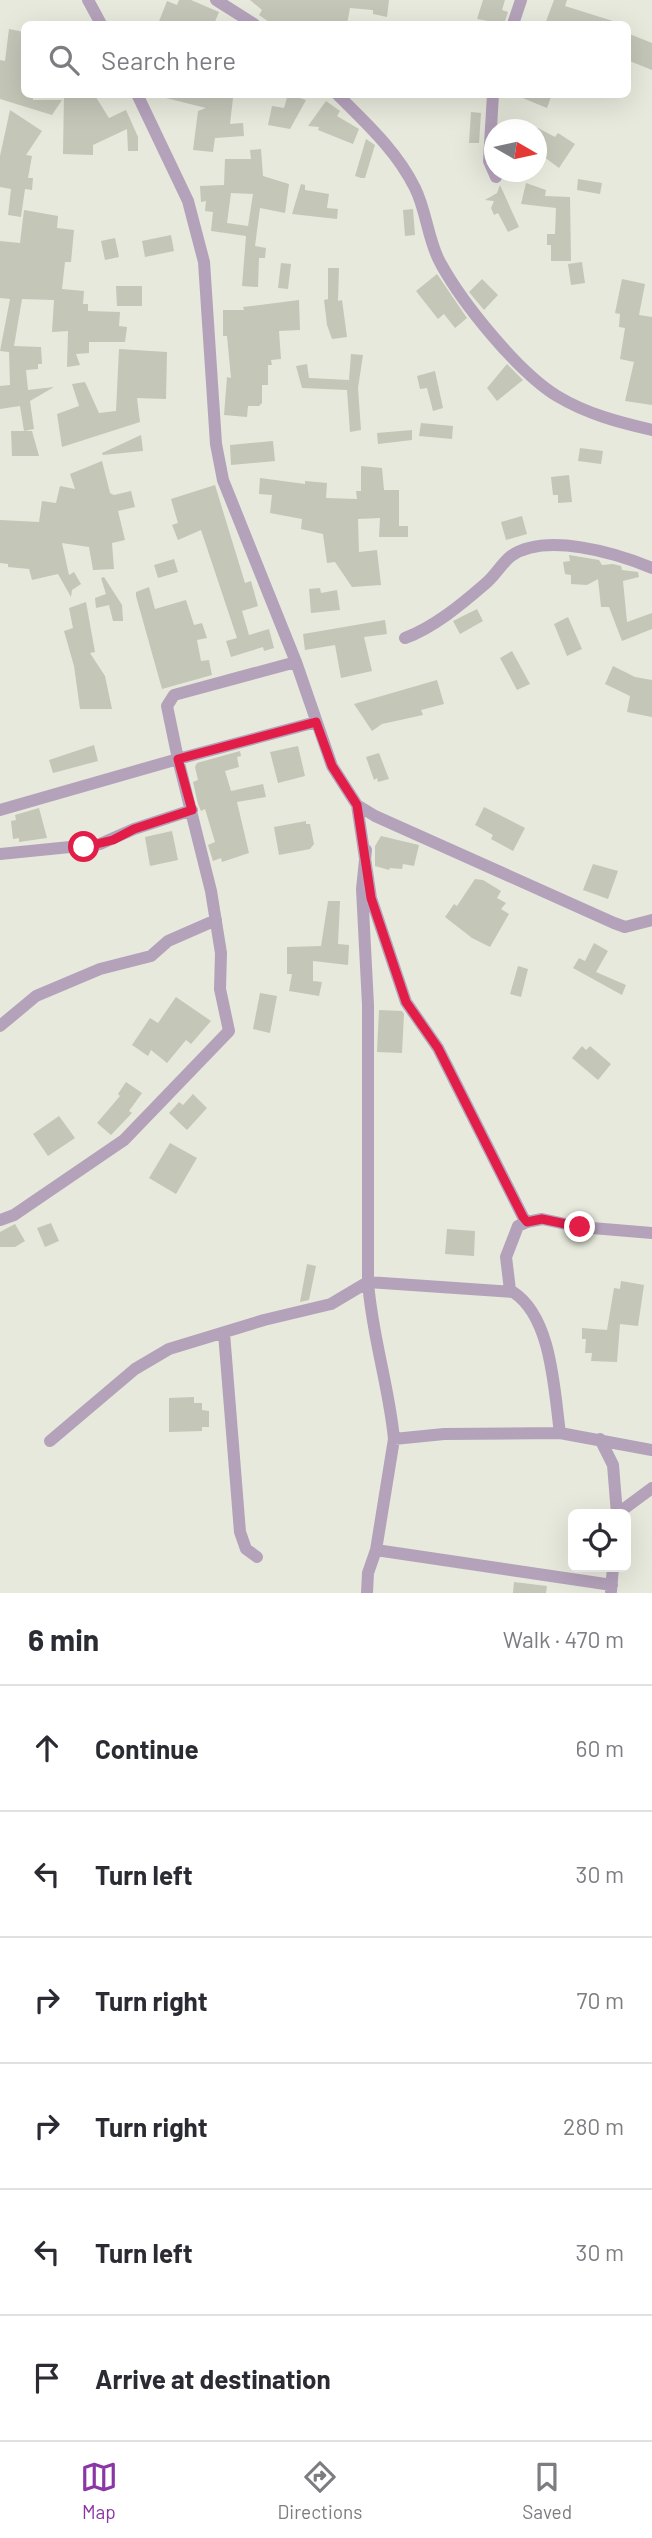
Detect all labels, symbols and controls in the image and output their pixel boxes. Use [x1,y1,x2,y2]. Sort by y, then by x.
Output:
search box [21,21,631,98]
icon: search [45,41,83,79]
text: Search here [101,44,236,75]
north arrow [484,119,547,182]
route start [68,831,99,862]
route end [564,1211,595,1242]
map controls [568,1509,631,1572]
button: locate [568,1509,631,1572]
text: 6 min [28,1621,99,1657]
text: Walk · 470 m [503,1625,624,1653]
icon: ahead [28,1729,66,1767]
text: Continue [95,1733,199,1764]
text: 60 m [576,1734,624,1762]
icon: left [28,1855,66,1893]
text: Turn left [95,1859,193,1890]
text: 30 m [576,1860,624,1888]
icon: right [28,1981,66,2019]
text: Turn right [95,1985,208,2016]
text: 70 m [577,1986,624,2014]
icon: right [28,2107,66,2145]
text: Turn right [95,2111,208,2142]
text: 280 m [563,2112,624,2140]
icon: left [28,2233,66,2271]
text: Turn left [95,2237,193,2268]
text: 30 m [576,2238,624,2266]
icon: arrive [28,2359,66,2397]
text: Arrive at destination [95,2363,331,2394]
tab: Map [80,2458,118,2523]
tab: Directions [278,2458,363,2523]
tab: Saved [522,2458,572,2523]

